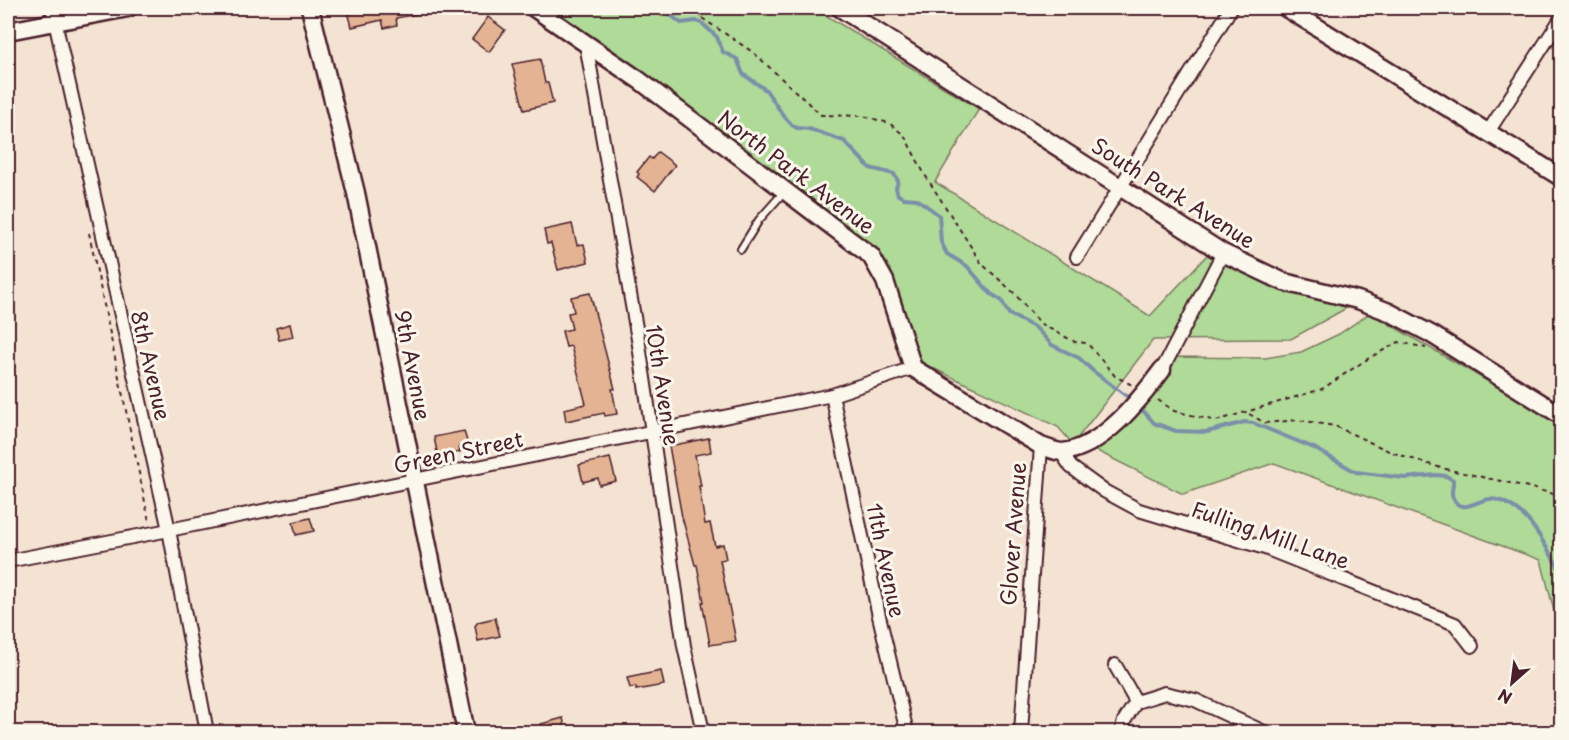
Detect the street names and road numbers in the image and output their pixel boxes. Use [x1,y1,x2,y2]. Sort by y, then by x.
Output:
street label: North Park Avenue [712,101,882,241]
street label: South Park Avenue [1086,129,1262,255]
street label: 8th Avenue [124,307,180,423]
street label: 9th Avenue [388,307,440,423]
street label: 10th Avenue [639,322,689,448]
street label: Green Street [390,422,526,480]
street label: Glover Avenue [991,461,1033,607]
street label: Fulling Mill Lane [1188,492,1354,576]
street label: 11th Avenue [859,500,915,620]

